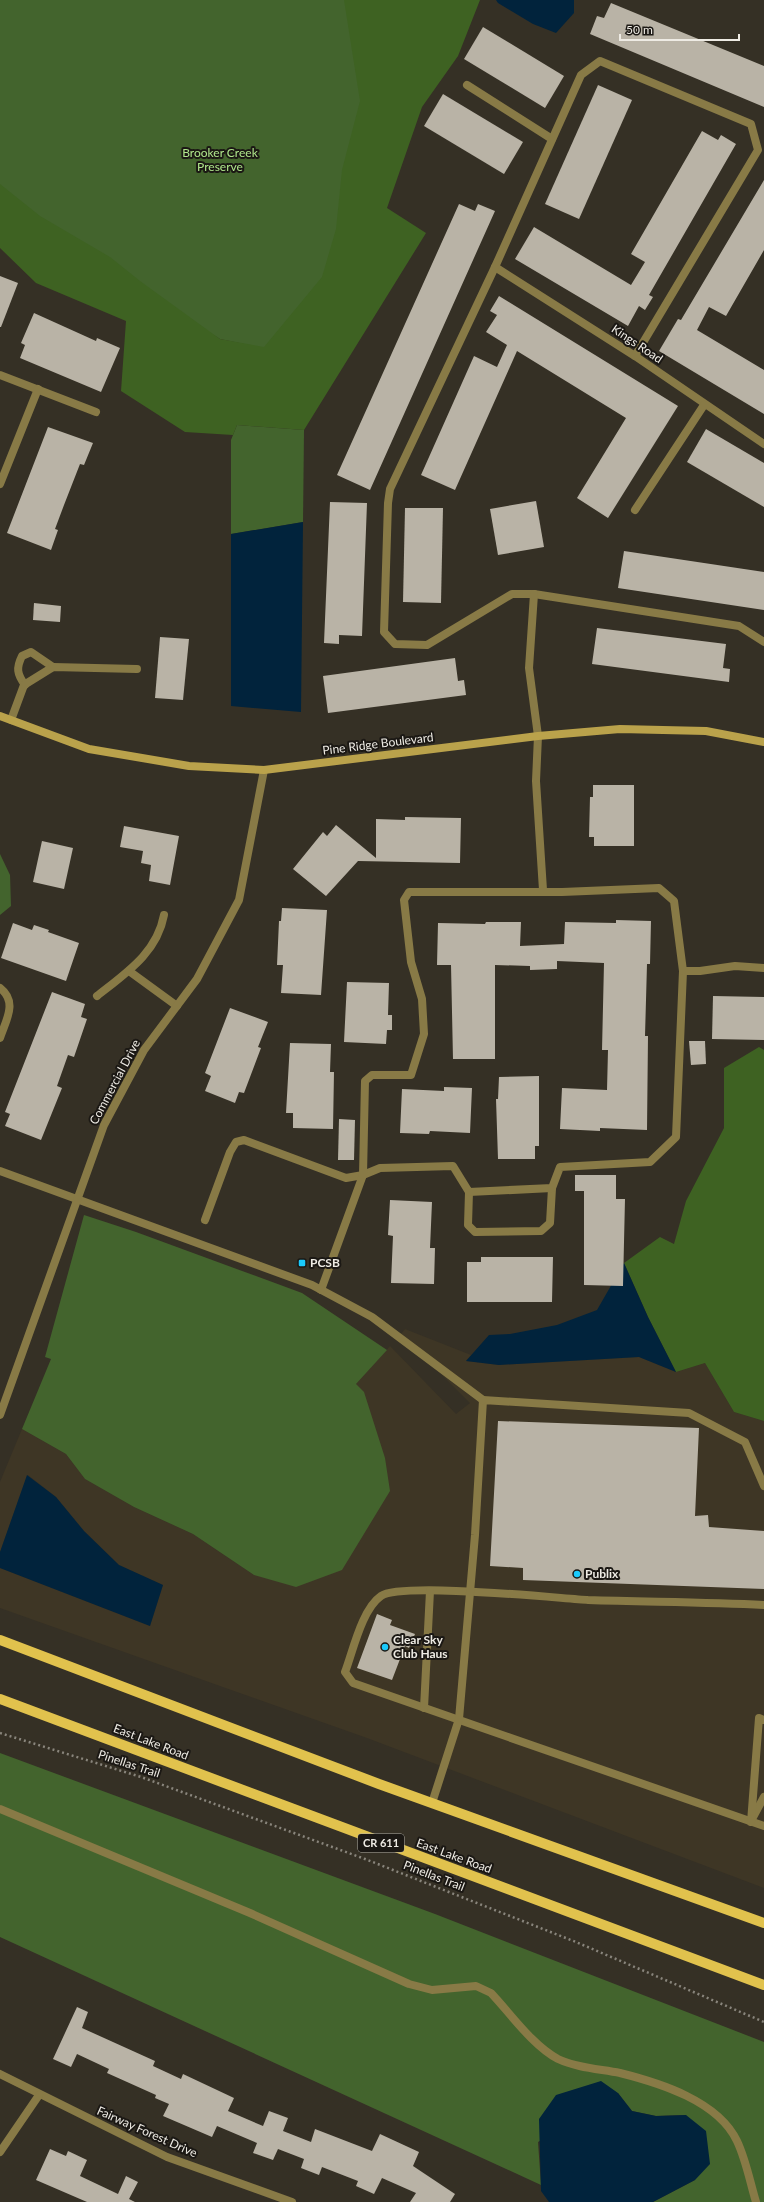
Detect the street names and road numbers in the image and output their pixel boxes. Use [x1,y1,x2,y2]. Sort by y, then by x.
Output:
street label: Kings Road [609,321,666,366]
street label: Pine Ridge Boulevard [322,729,434,758]
street label: Commercial Drive [86,1037,143,1127]
street label: East Lake Road [111,1720,191,1763]
street label: Pinellas Trail [96,1746,162,1781]
road number: CR 611 [358,1834,404,1852]
street label: East Lake Road [414,1835,494,1876]
street label: Pinellas Trail [401,1857,467,1894]
street label: Fairway Forest Drive [95,2103,200,2160]

